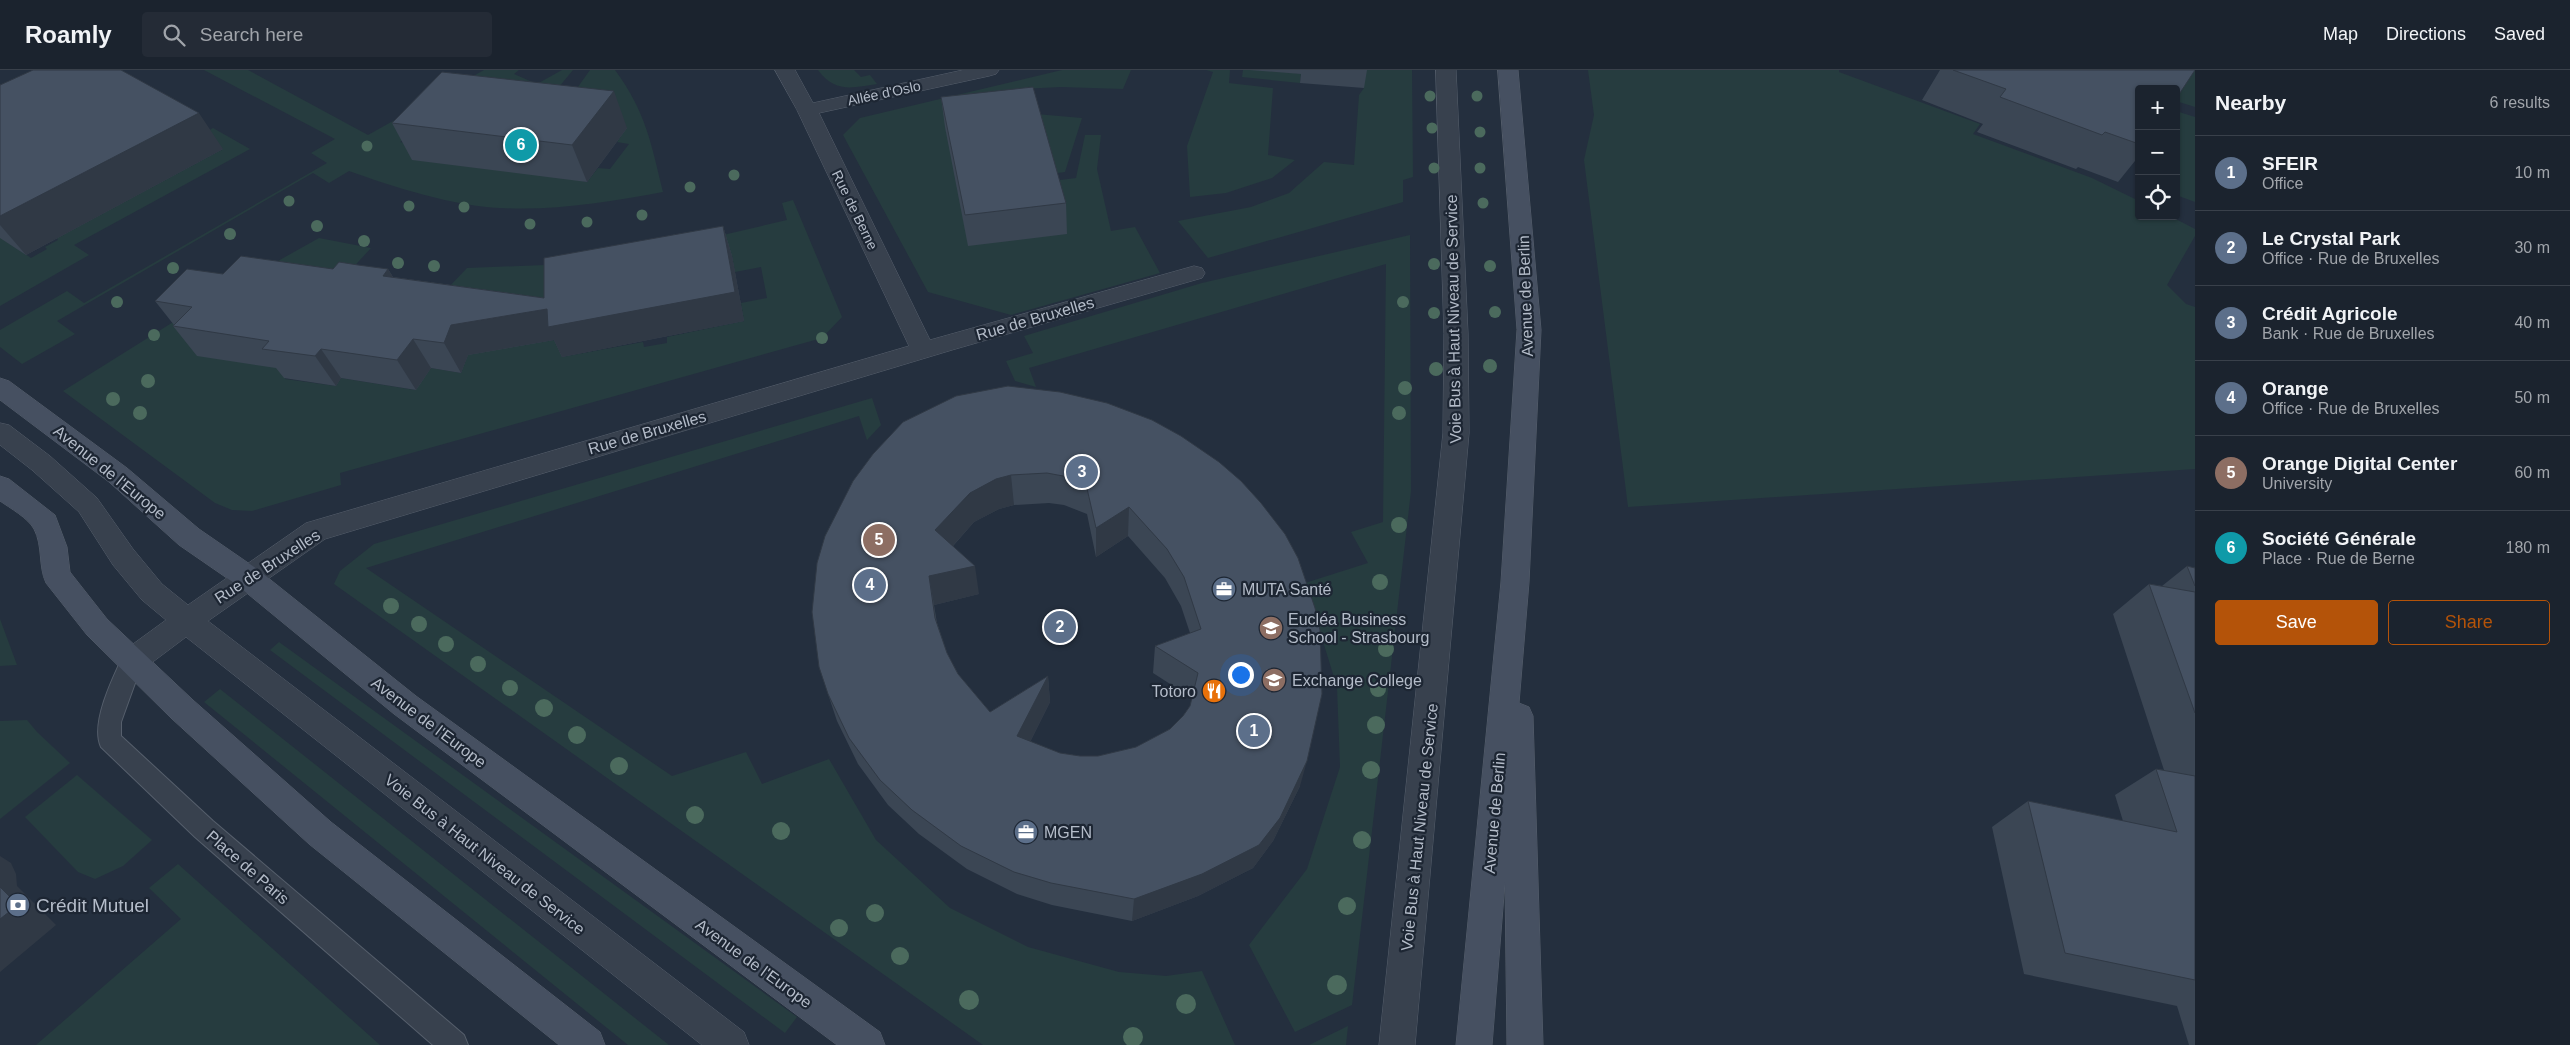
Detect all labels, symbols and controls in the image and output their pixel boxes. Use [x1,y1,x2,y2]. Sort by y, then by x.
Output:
search box [142,12,492,57]
text: Roamly [25,21,112,48]
icon: search [160,21,188,49]
text: Search here [200,24,303,45]
text: Map [2323,24,2358,44]
text: Directions [2386,24,2466,44]
text: Saved [2494,24,2545,44]
street label: Allée d'Oslo [846,77,922,109]
map controls [2135,85,2180,220]
button: + [2135,85,2180,130]
text: Nearby [2215,91,2286,114]
text: 6 results [2490,94,2550,111]
pin: 6 [505,126,537,164]
button: − [2135,130,2180,175]
text: SFEIR [2262,153,2318,174]
text: 1 [2227,164,2235,181]
text: 10 m [2514,164,2550,181]
street label: Rue de Berne [829,168,881,253]
button: locate [2135,175,2180,220]
text: Office [2262,175,2304,192]
street label: Voie Bus à Haut Niveau de Service [1443,194,1464,444]
text: Le Crystal Park [2262,228,2400,249]
street label: Avenue de Berlin [1515,235,1536,357]
text: 2 [2227,239,2235,256]
text: 30 m [2514,239,2550,256]
text: Office · Rue de Bruxelles [2262,250,2440,267]
street label: Rue de Bruxelles [974,294,1096,343]
text: Crédit Agricole [2262,303,2398,324]
text: 3 [2227,314,2235,331]
text: 40 m [2514,314,2550,331]
text: Bank · Rue de Bruxelles [2262,325,2435,342]
text: Orange [2262,378,2329,399]
text: 4 [2227,389,2235,406]
text: 50 m [2514,389,2550,406]
text: Office · Rue de Bruxelles [2262,400,2440,417]
street label: Rue de Bruxelles [586,408,708,457]
street label: Avenue de l'Europe [50,422,169,523]
pin: 3 [1066,453,1098,491]
text: Orange Digital Center [2262,453,2457,474]
text: 5 [2227,464,2235,481]
text: 60 m [2514,464,2550,481]
text: University [2262,475,2332,492]
pin: 5 [863,521,895,559]
street label: Rue de Bruxelles [212,526,323,607]
text: Société Générale [2262,528,2416,549]
text: 6 [2227,539,2235,556]
text: 180 m [2506,539,2550,556]
text: Place · Rue de Berne [2262,550,2415,567]
pin: 4 [854,566,886,604]
office icon: MUTA Santé [1211,576,1237,602]
place label: MUTA Santé [1242,581,1332,598]
button: Save [2215,600,2378,645]
button: Share [2388,600,2550,645]
pin: 2 [1044,608,1076,646]
place label: Eucléa Business School - Strasbourg [1288,611,1429,646]
school or university icon: Eucléa Business School - Strasbourg [1258,615,1284,641]
your location [1228,662,1254,688]
school or university icon: Exchange College [1261,667,1287,693]
place label: Exchange College [1292,672,1422,689]
street label: Avenue de l'Europe [368,674,489,771]
restaurant icon: Totoro [1201,678,1227,704]
place label: Totoro [1152,683,1196,700]
street label: Voie Bus à Haut Niveau de Service [1398,702,1441,952]
pin: 1 [1238,712,1270,750]
street label: Avenue de Berlin [1481,752,1508,874]
street label: Voie Bus à Haut Niveau de Service [381,771,588,938]
office icon: MGEN [1013,819,1039,845]
place label: MGEN [1044,824,1092,841]
street label: Place de Paris [203,827,292,908]
bank icon: Crédit Mutuel [5,892,31,918]
place label: Crédit Mutuel [36,895,149,916]
street label: Avenue de l'Europe [693,916,815,1011]

